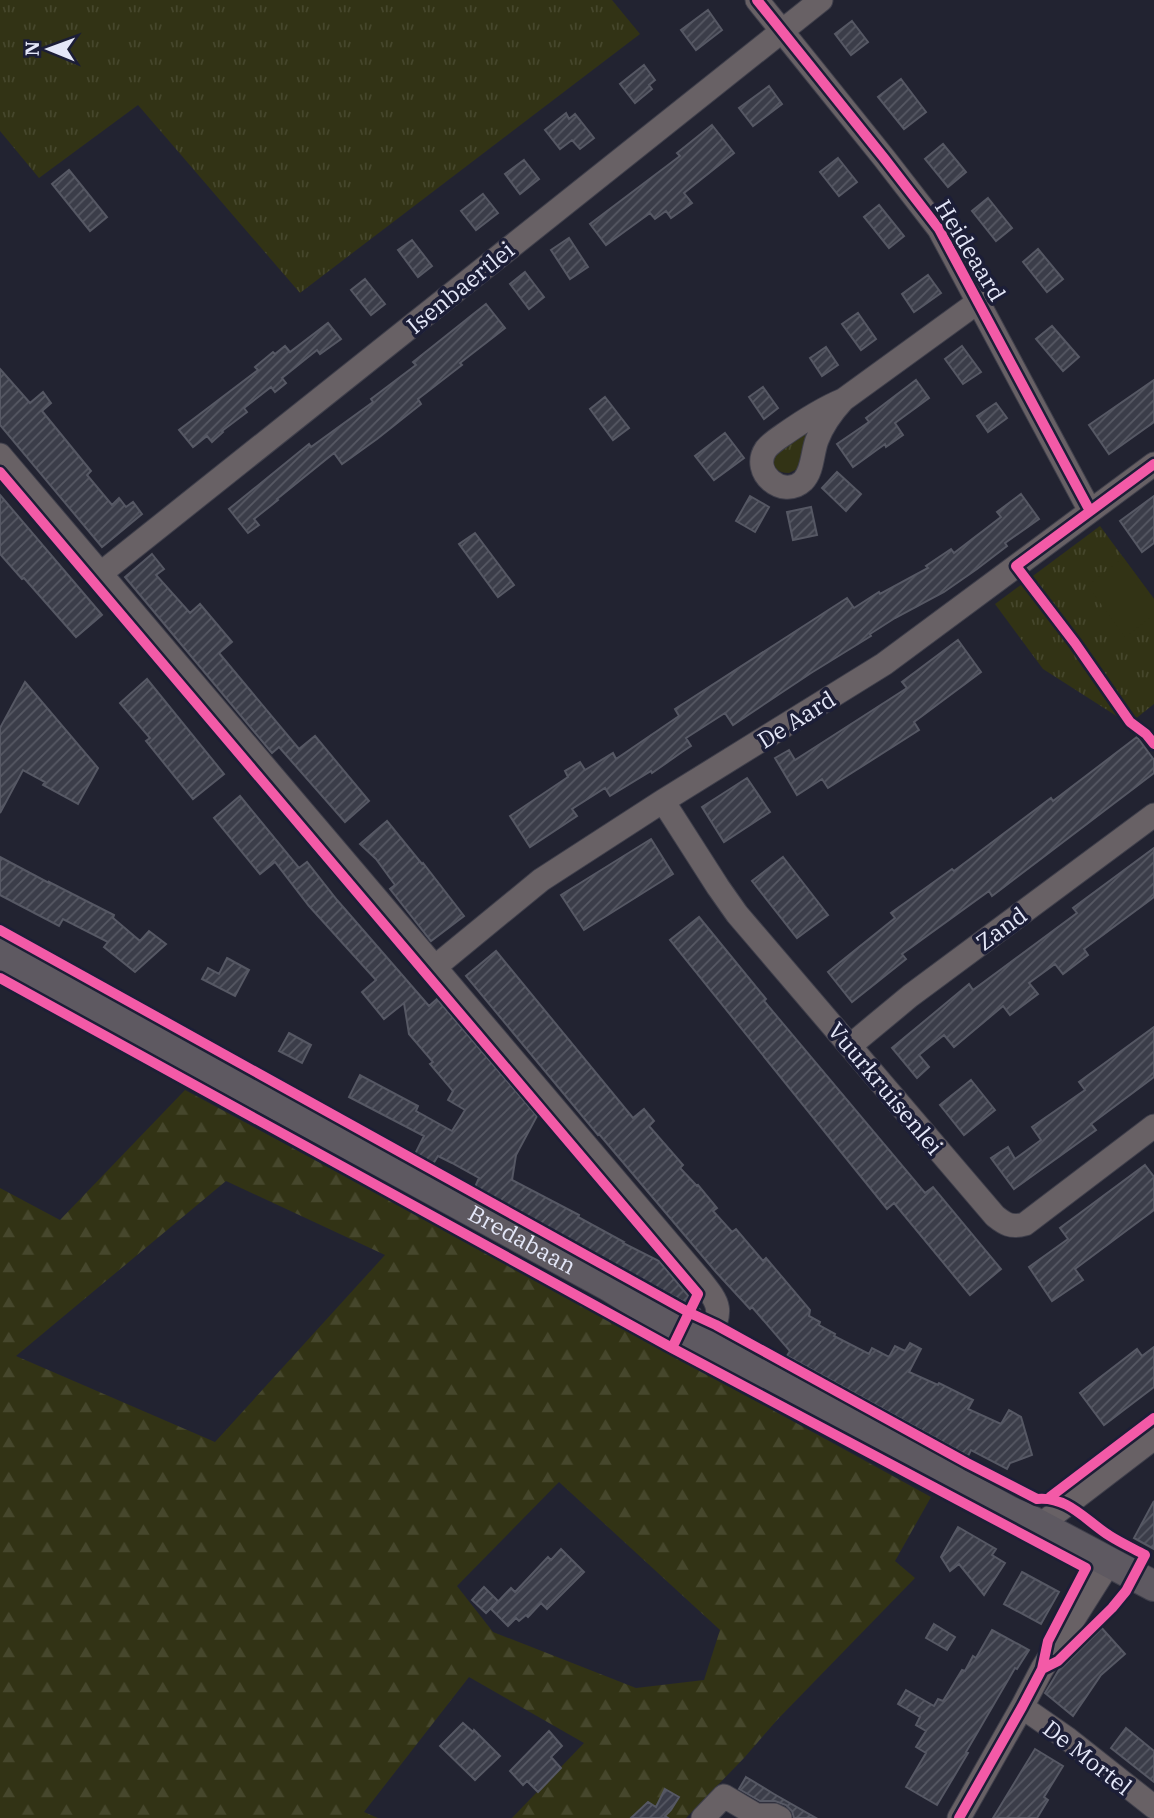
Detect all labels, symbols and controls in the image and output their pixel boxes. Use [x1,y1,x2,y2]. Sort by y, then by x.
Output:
north arrow [14,14,84,84]
text: N [20,41,44,56]
street label: Heideaard [929,194,1013,306]
street label: Isenbaertlei [400,234,520,340]
street label: De Aard [751,683,841,755]
street label: Zand [970,899,1032,957]
street label: Vuurkruisenlei [822,1016,950,1160]
street label: Bredabaan [463,1197,582,1280]
street label: De Mortel [1038,1713,1139,1801]

